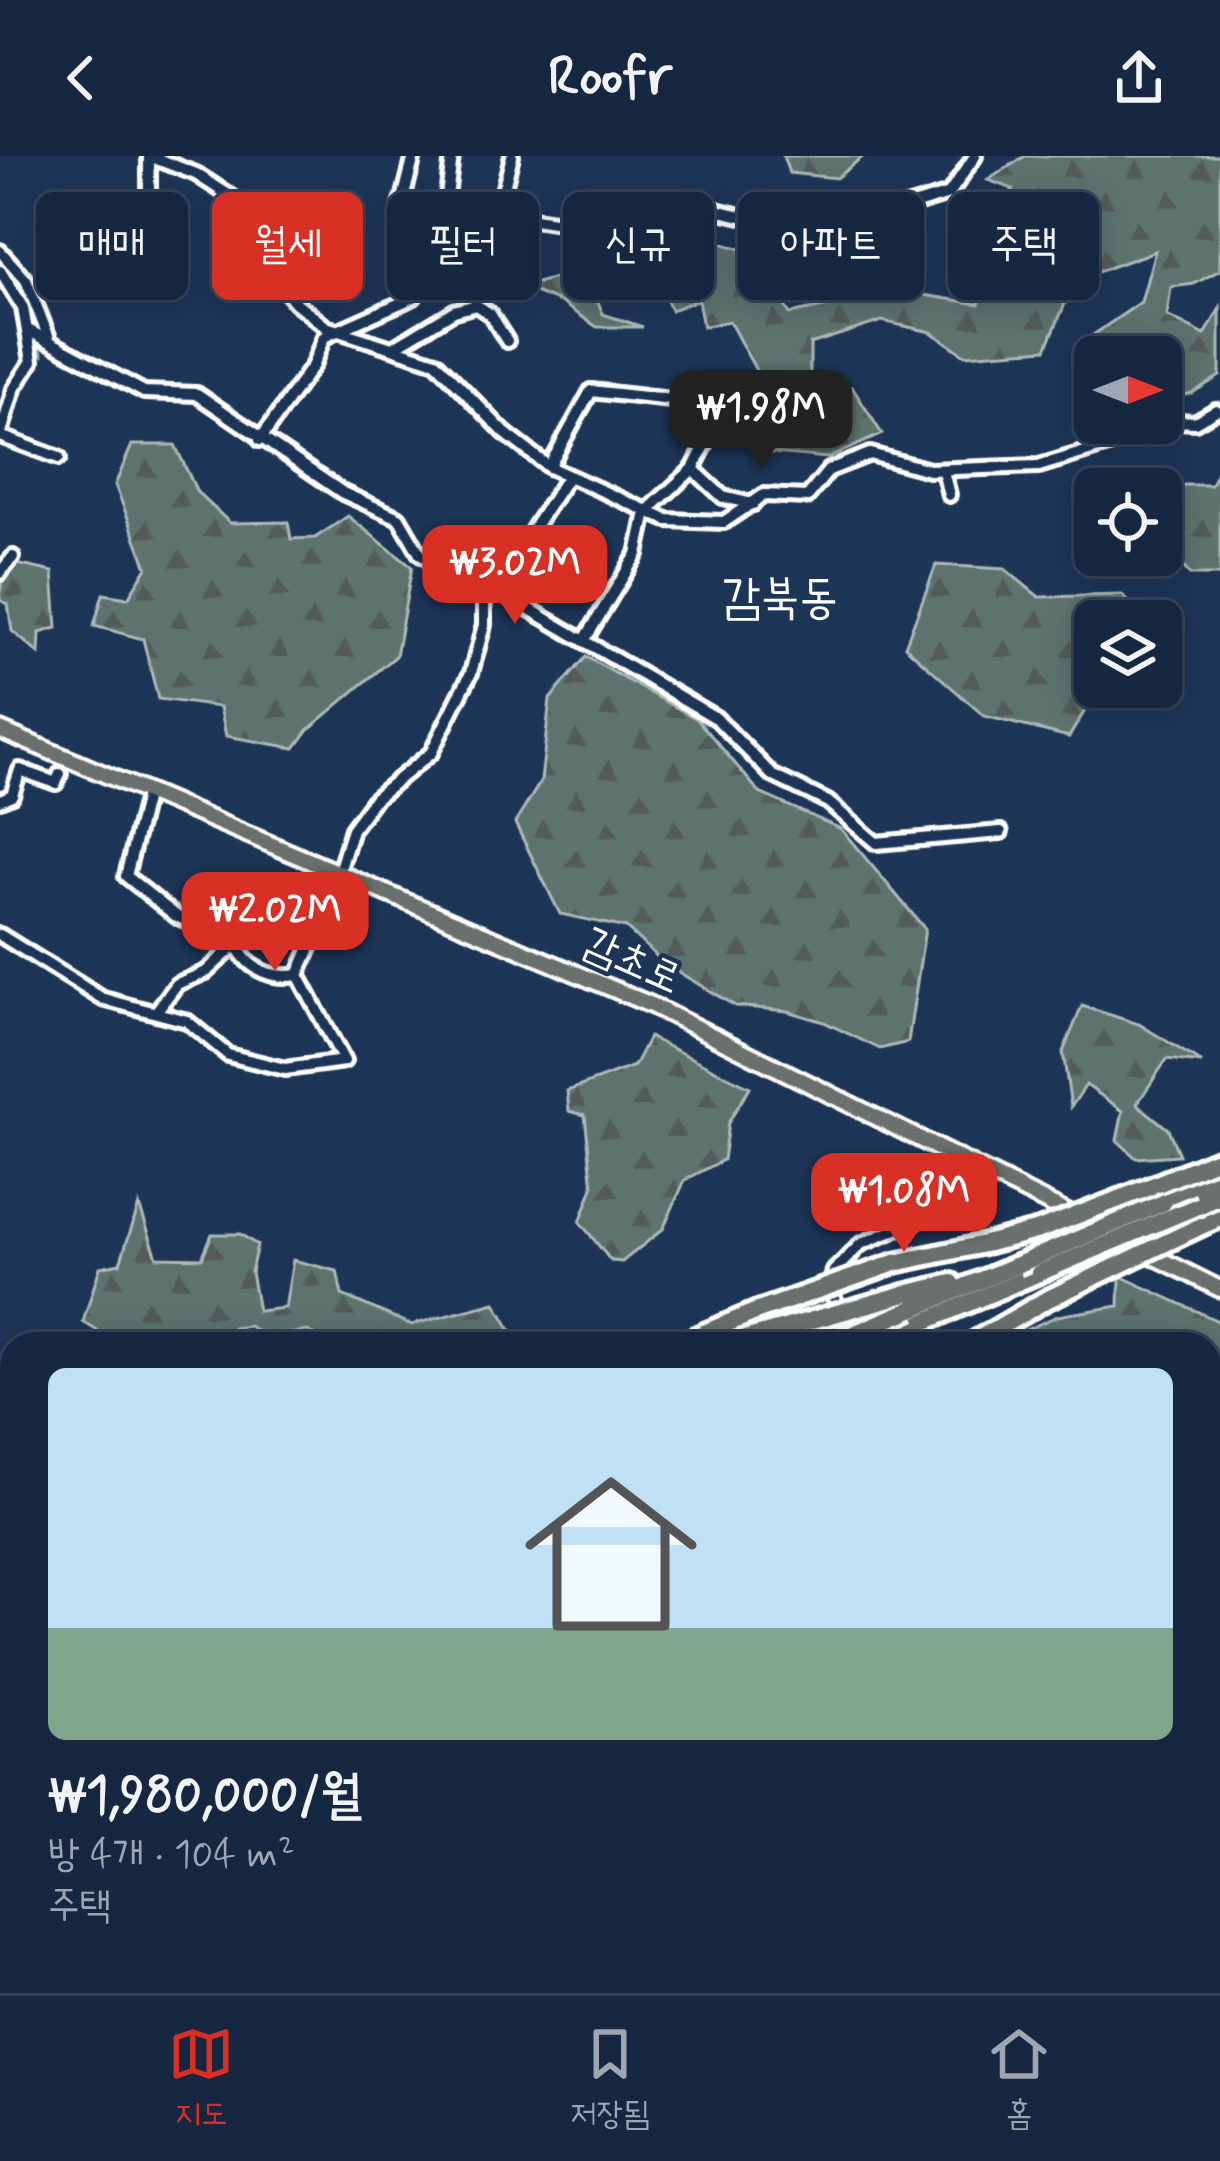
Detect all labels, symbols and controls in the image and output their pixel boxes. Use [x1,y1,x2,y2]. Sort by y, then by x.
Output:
text: Roofr [548,43,672,114]
icon: back [48,45,114,111]
icon: share [1106,45,1172,111]
chip: 매매 [36,192,188,300]
chip: 월세 [212,192,363,300]
chip: 필터 [387,192,539,300]
chip: 신규 [563,192,714,300]
chip: 아파트 [738,192,924,300]
chip: 주택 [948,192,1099,300]
north arrow [1074,336,1182,444]
map controls [1074,336,1182,708]
pin: ₩1.98M [663,370,859,472]
text: ₩1.98M [696,383,826,434]
button: locate [1074,468,1182,576]
pin: ₩3.02M [417,525,613,627]
text: ₩3.02M [449,538,581,589]
district label: 감북동 [722,567,838,630]
button: layers [1074,600,1182,708]
pin: ₩2.02M [177,872,373,974]
text: ₩2.02M [209,885,341,936]
street label: 감초로 [575,916,689,1008]
pin: ₩1.08M [806,1153,1002,1255]
text: ₩1.08M [838,1166,970,1217]
icon: home [503,1446,719,1662]
text: ₩1,980,000/월 [48,1764,362,1830]
text: 방 4개 · 104 m² [48,1830,295,1881]
text: 주택 [48,1881,111,1932]
tab: 지도 [168,2021,234,2137]
tab: 저장됨 [570,2021,650,2137]
tab: 홈 [986,2021,1052,2137]

